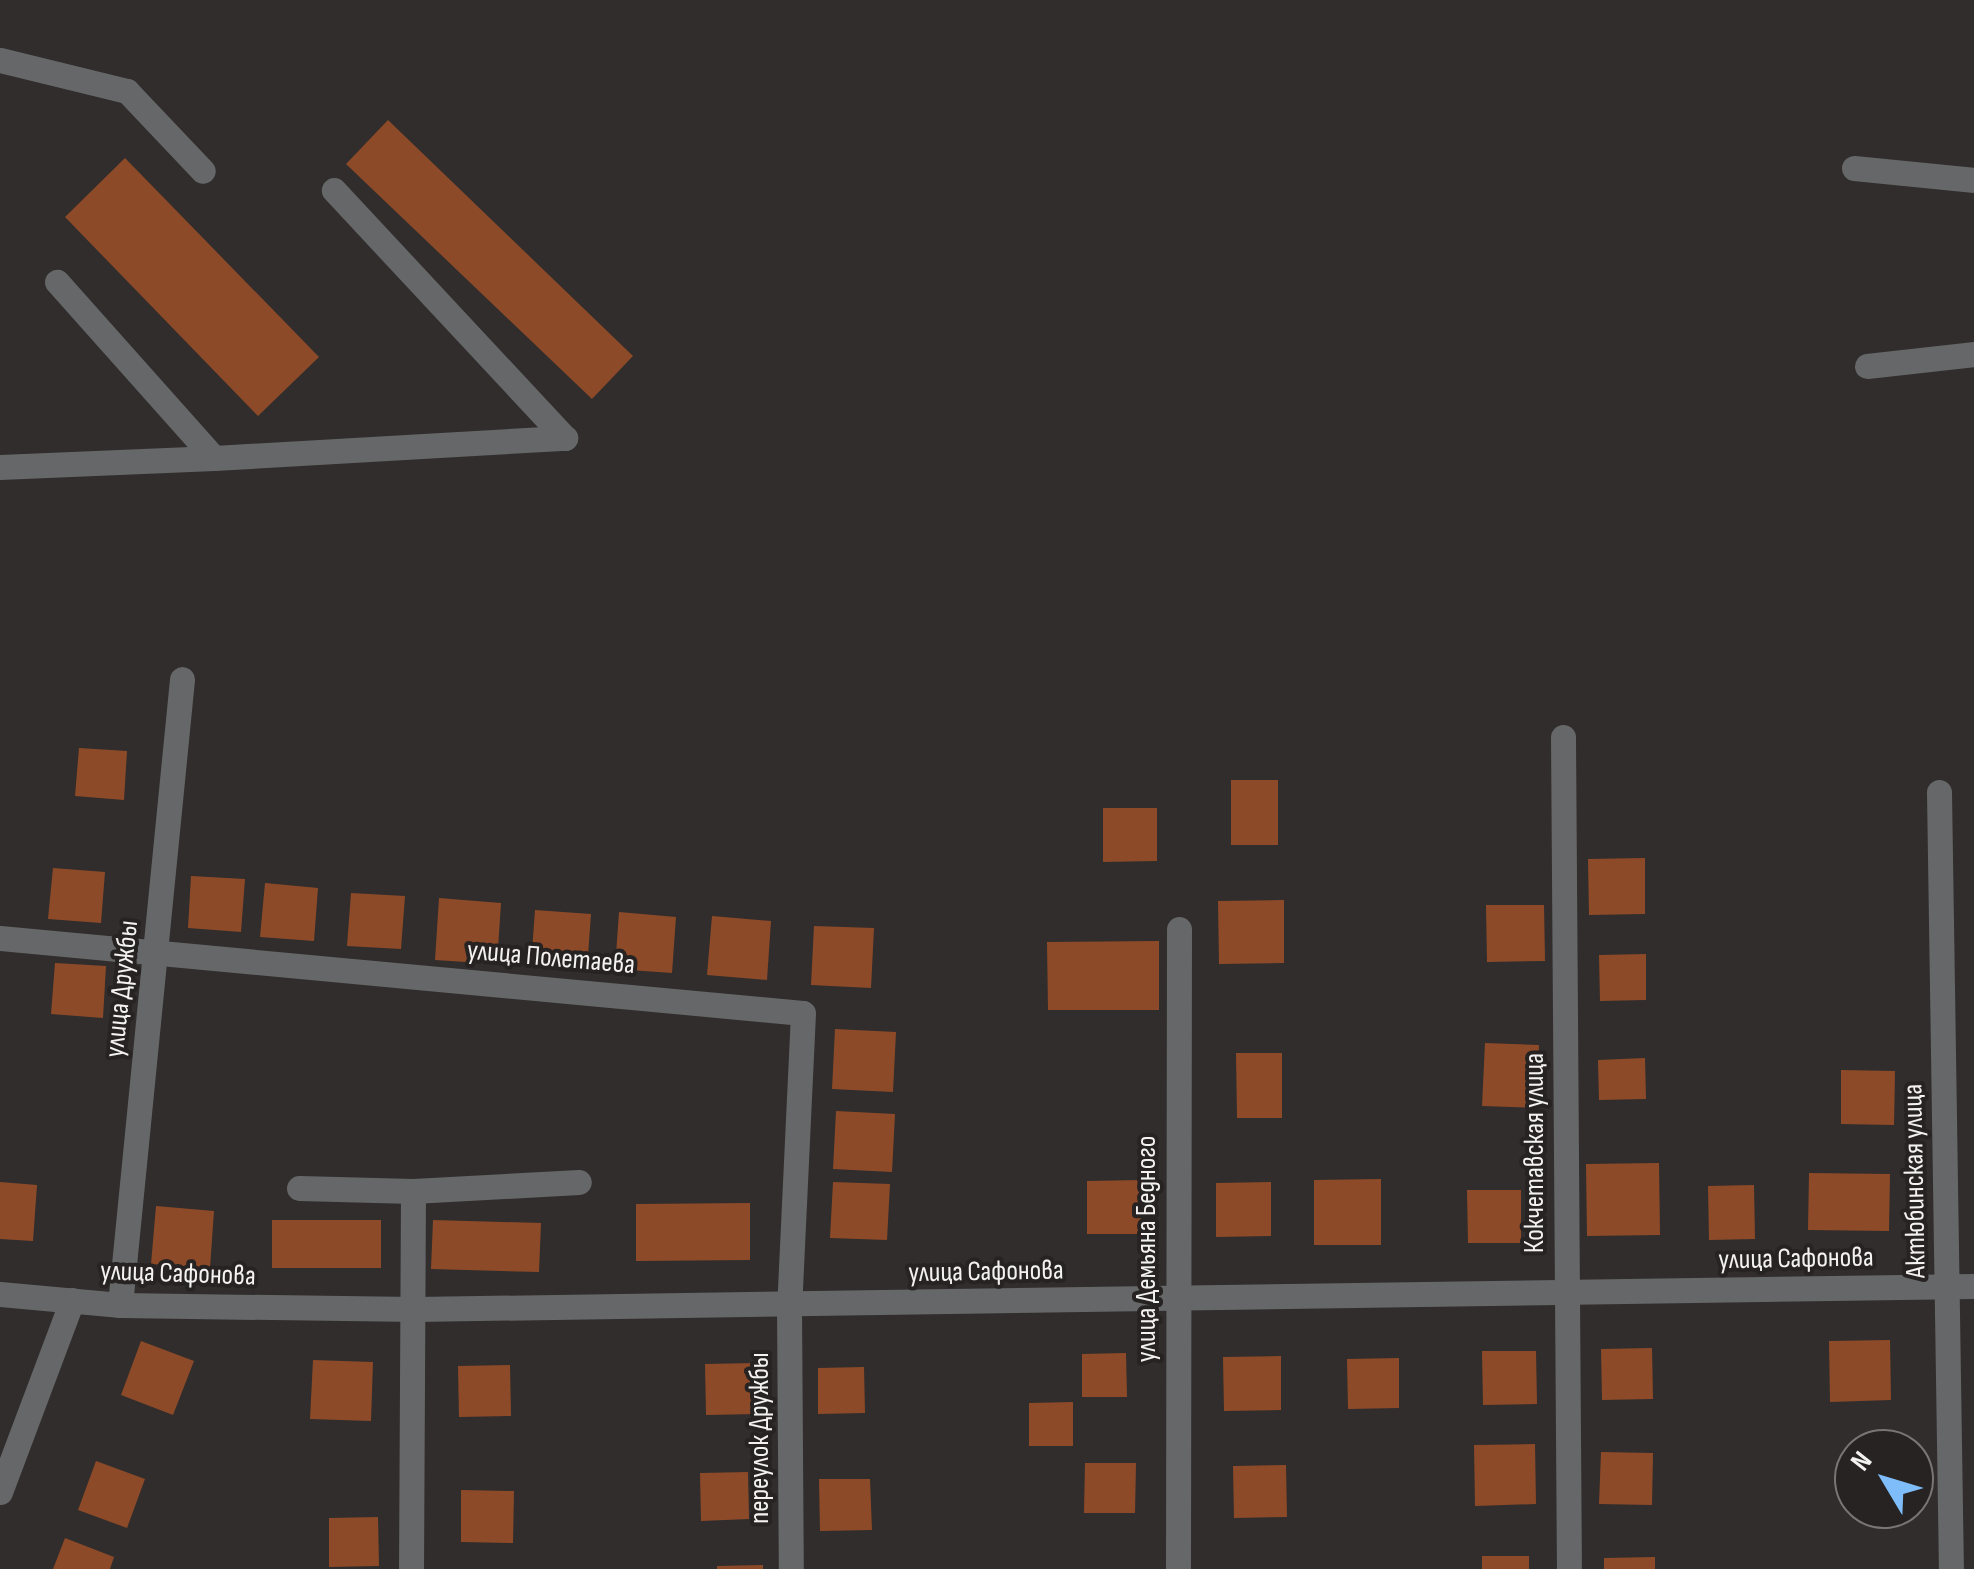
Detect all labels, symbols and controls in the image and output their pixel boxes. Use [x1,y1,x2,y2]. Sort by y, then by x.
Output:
street label: улица Дружбы [98,919,146,1059]
street label: улица Полетаева [466,934,636,982]
street label: Кокчетавская улица [1518,1053,1552,1253]
street label: Актюбинская улица [1897,1084,1933,1278]
street label: улица Демьяна Бедного [1130,1136,1164,1362]
street label: улица Сафонова [1718,1241,1874,1277]
street label: улица Сафонова [100,1254,256,1294]
street label: улица Сафонова [908,1254,1064,1290]
street label: переулок Дружбы [743,1352,777,1524]
north arrow [1834,1429,1934,1529]
text: N [1844,1445,1879,1478]

